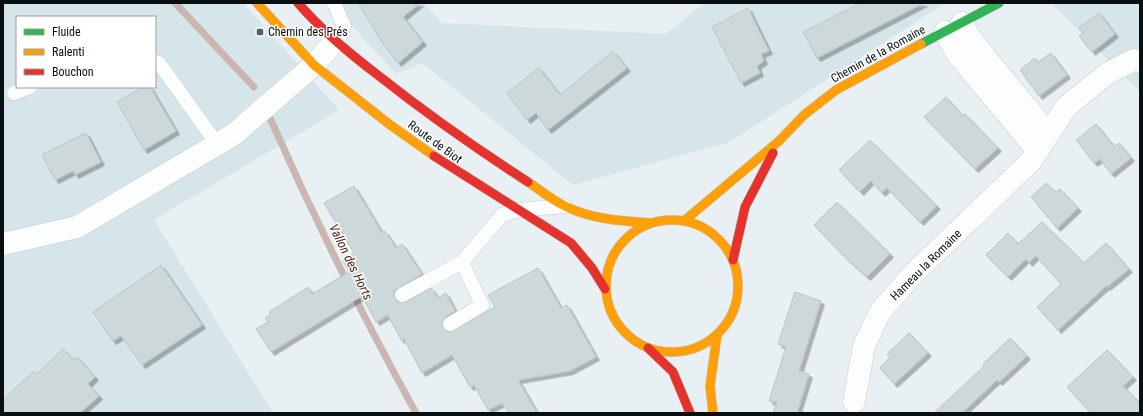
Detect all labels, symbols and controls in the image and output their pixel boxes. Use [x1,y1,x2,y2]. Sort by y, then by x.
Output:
legend [16,16,156,88]
street label: Chemin de la Romaine [828,22,928,86]
text: Fluide [52,25,81,39]
place label: Chemin des Prés [268,25,348,39]
marker: Chemin des Prés [255,27,265,37]
text: Ralenti [52,45,85,59]
text: Bouchon [52,65,94,79]
street label: Route de Biot [405,118,465,167]
water label: Vallon des Horts [326,222,376,303]
street label: Hameau la Romaine [888,226,965,303]

